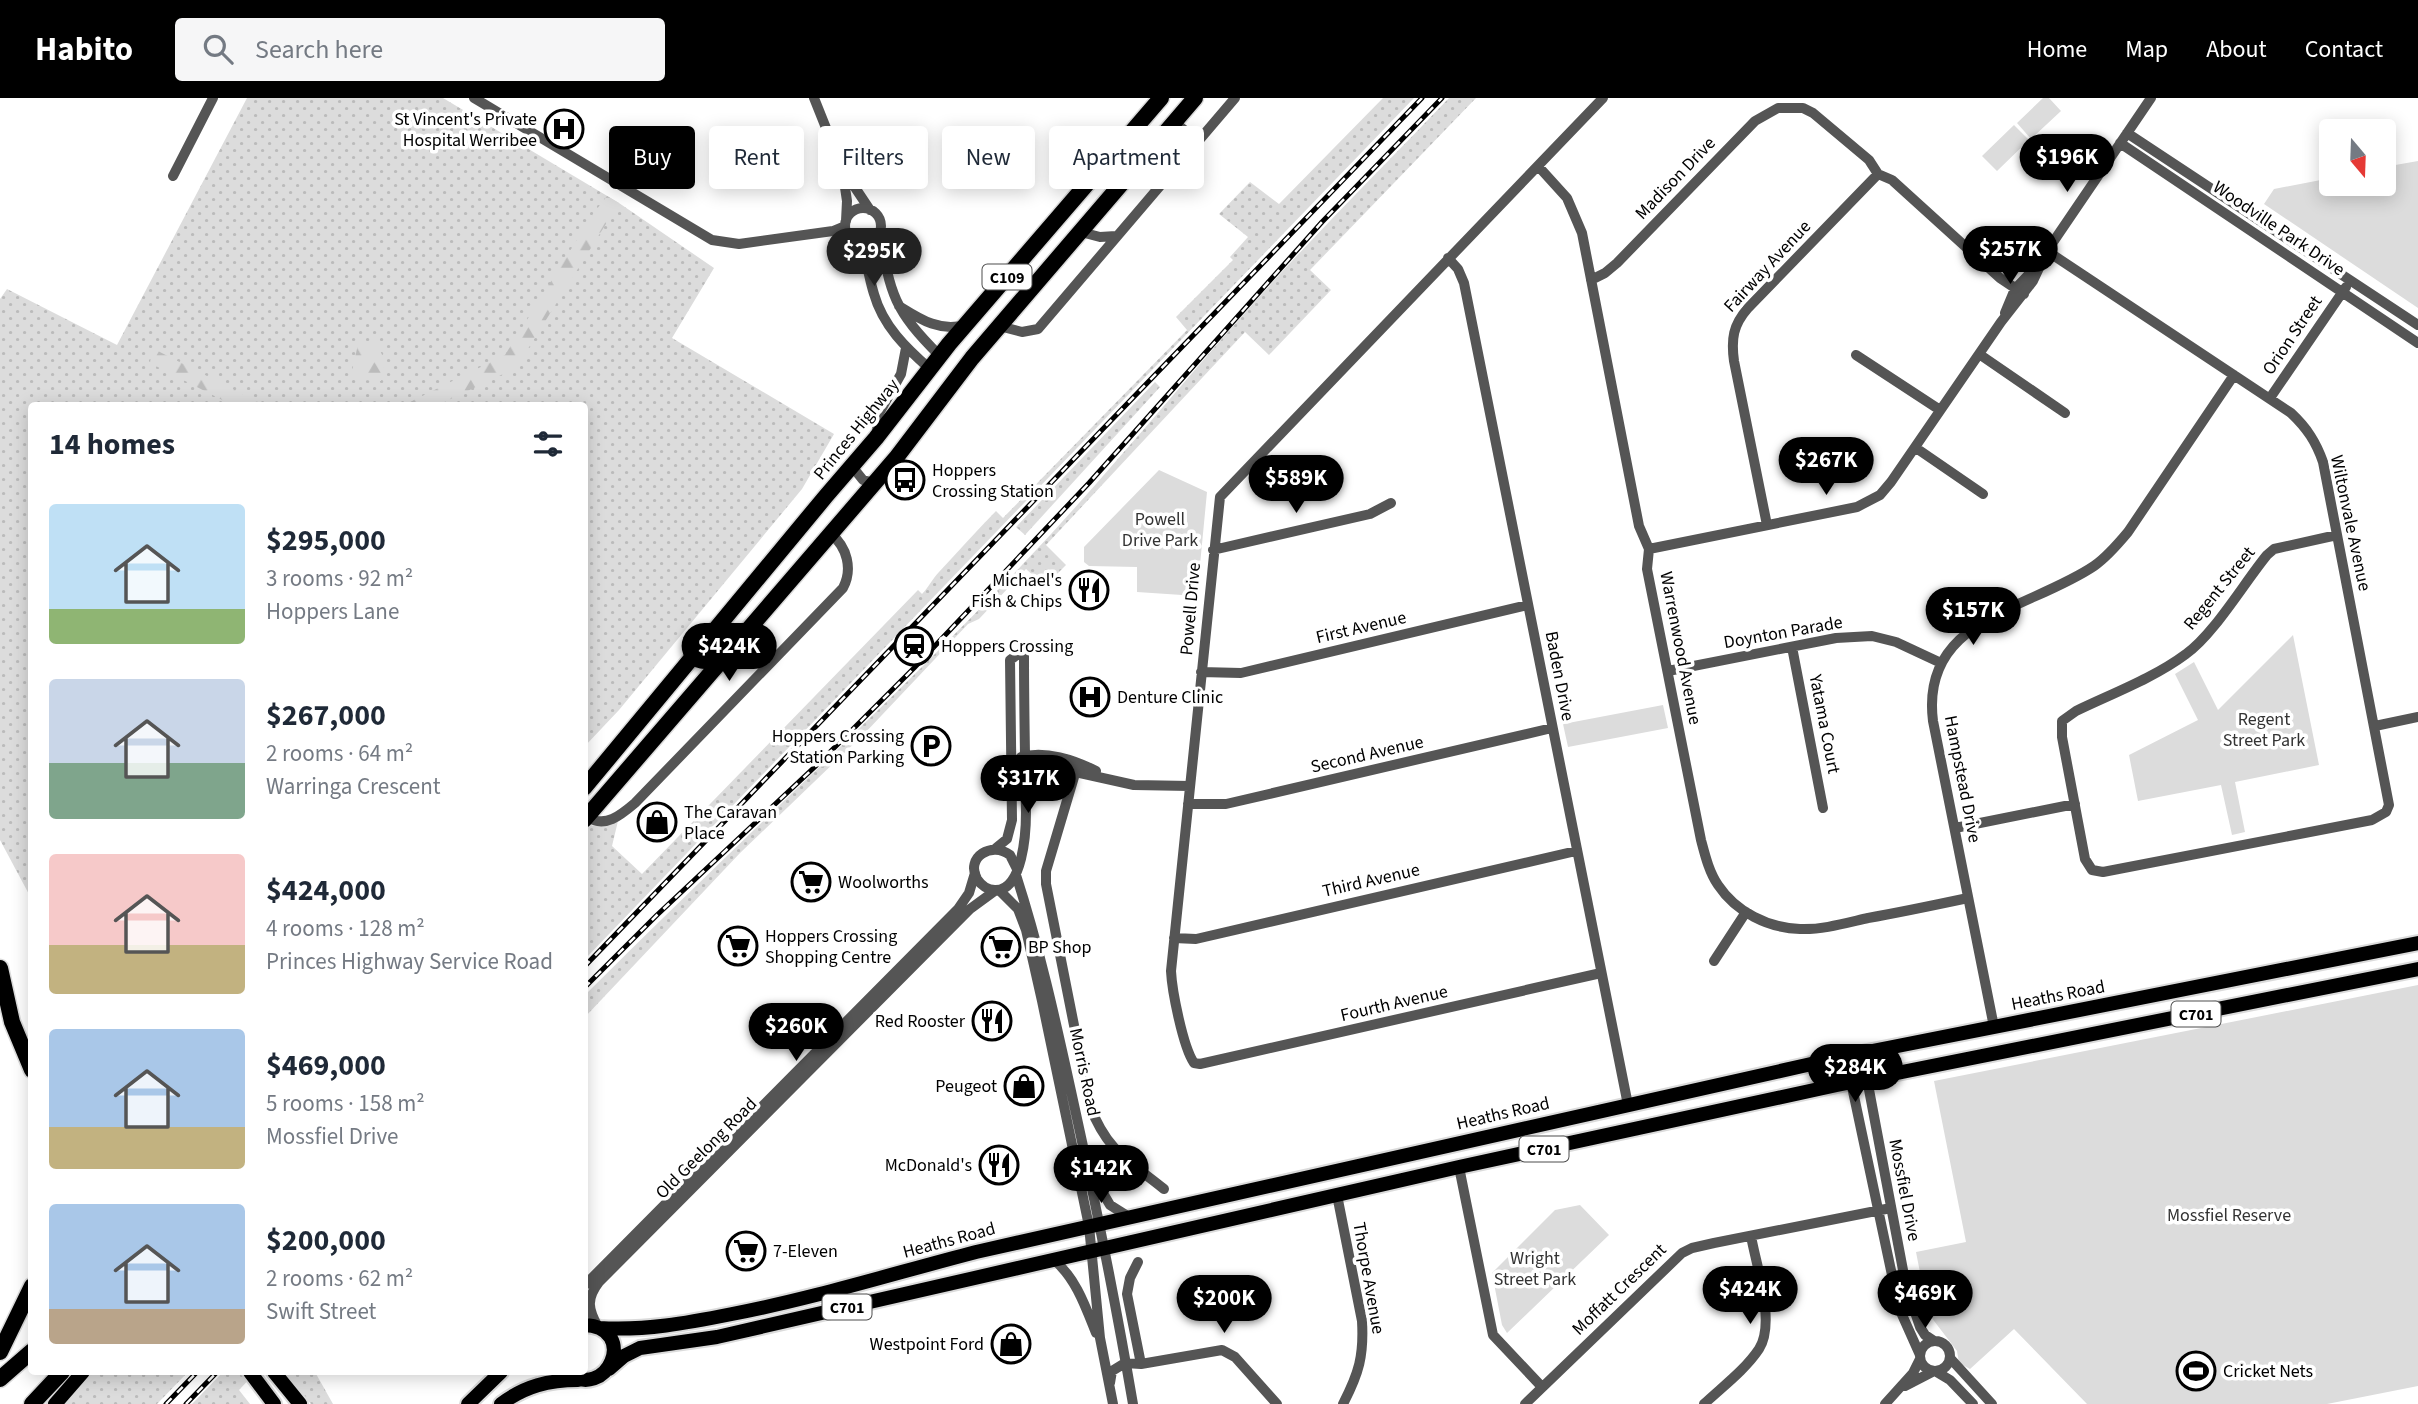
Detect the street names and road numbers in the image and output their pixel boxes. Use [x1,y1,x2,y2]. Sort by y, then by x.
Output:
street label: Madison Drive [1629,131,1721,225]
street label: Woodville Park Drive [2208,175,2350,282]
street label: Fairway Avenue [1718,215,1817,318]
road number: C109 [982,265,1032,290]
street label: Orion Street [2257,291,2328,380]
street label: Princes Highway [808,373,905,485]
street label: Wiltonvale Avenue [2324,453,2377,593]
street label: Regent Street [2178,541,2261,636]
street label: Powell Drive [1174,562,1207,656]
street label: Warrenwood Avenue [1653,569,1708,727]
street label: First Avenue [1314,605,1409,650]
street label: Doynton Parade [1722,610,1845,655]
street label: Baden Drive [1539,629,1580,723]
street label: Yatama Court [1802,671,1846,776]
street label: Hampstead Drive [1938,713,1987,845]
street label: Second Avenue [1308,729,1426,780]
street label: Third Avenue [1320,857,1422,904]
street label: Heaths Road [2009,974,2107,1017]
street label: Fourth Avenue [1338,979,1450,1028]
road number: C701 [2172,1002,2220,1026]
street label: Morris Road [1063,1026,1106,1118]
street label: Heaths Road [1454,1091,1552,1136]
street label: Old Geelong Road [650,1092,763,1205]
road number: C701 [1520,1136,1568,1162]
street label: Mossfiel Drive [1882,1137,1927,1243]
street label: Heaths Road [900,1216,998,1265]
street label: Thorpe Avenue [1346,1220,1391,1336]
street label: Moffatt Crescent [1567,1238,1672,1341]
road number: C701 [822,1294,872,1320]

